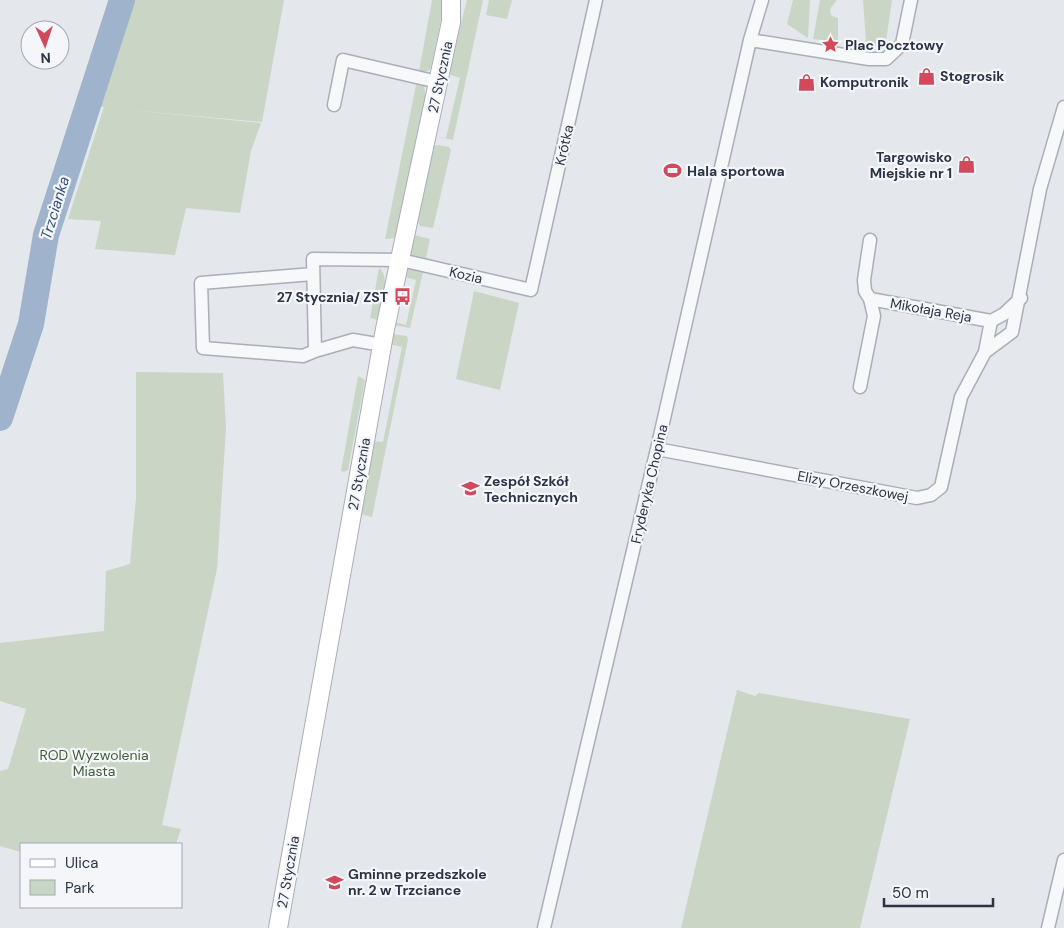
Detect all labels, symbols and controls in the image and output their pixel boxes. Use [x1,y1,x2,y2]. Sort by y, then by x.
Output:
north arrow [20,20,70,70]
place icon: Plac Pocztowy [821,35,841,55]
place label: Plac Pocztowy [845,36,944,54]
street label: 27 Stycznia [424,39,456,115]
text: N [40,49,51,67]
shop icon: Stogrosik [916,66,936,86]
place label: Stogrosik [940,67,1004,85]
shop icon: Komputronik [796,72,816,92]
place label: Komputronik [820,73,909,91]
street label: Krótka [551,123,577,167]
place label: Targowisko Miejskie nr 1 [870,148,952,182]
shop icon: Targowisko Miejskie nr 1 [956,155,976,175]
sports icon: Hala sportowa [663,161,683,181]
place label: Hala sportowa [687,162,785,180]
water label: Trzcianka [36,174,74,242]
street label: Kozia [448,262,484,288]
bus stop icon: 27 Stycznia/ ZST [392,287,412,307]
place label: 27 Stycznia/ ZST [277,288,388,306]
street label: Mikołaja Reja [889,294,973,326]
street label: Fryderyka Chopina [627,423,671,545]
street label: 27 Stycznia [344,436,374,512]
street label: Elizy Orzeszkowej [796,466,910,506]
place label: Zespół Szkół Technicznych [484,472,578,506]
school or university icon: Zespół Szkół Technicznych [460,479,480,499]
park label: ROD Wyzwolenia Miasta [39,746,149,780]
street label: 27 Stycznia [273,834,303,910]
legend [20,843,182,908]
text: Ulica [65,853,99,873]
place label: Gminne przedszkole nr. 2 w Trzciance [348,865,487,899]
school or university icon: Gminne przedszkole nr. 2 w Trzciance [324,872,344,892]
scale bar [884,876,993,908]
text: Park [65,878,95,898]
text: 50 m [892,883,929,903]

